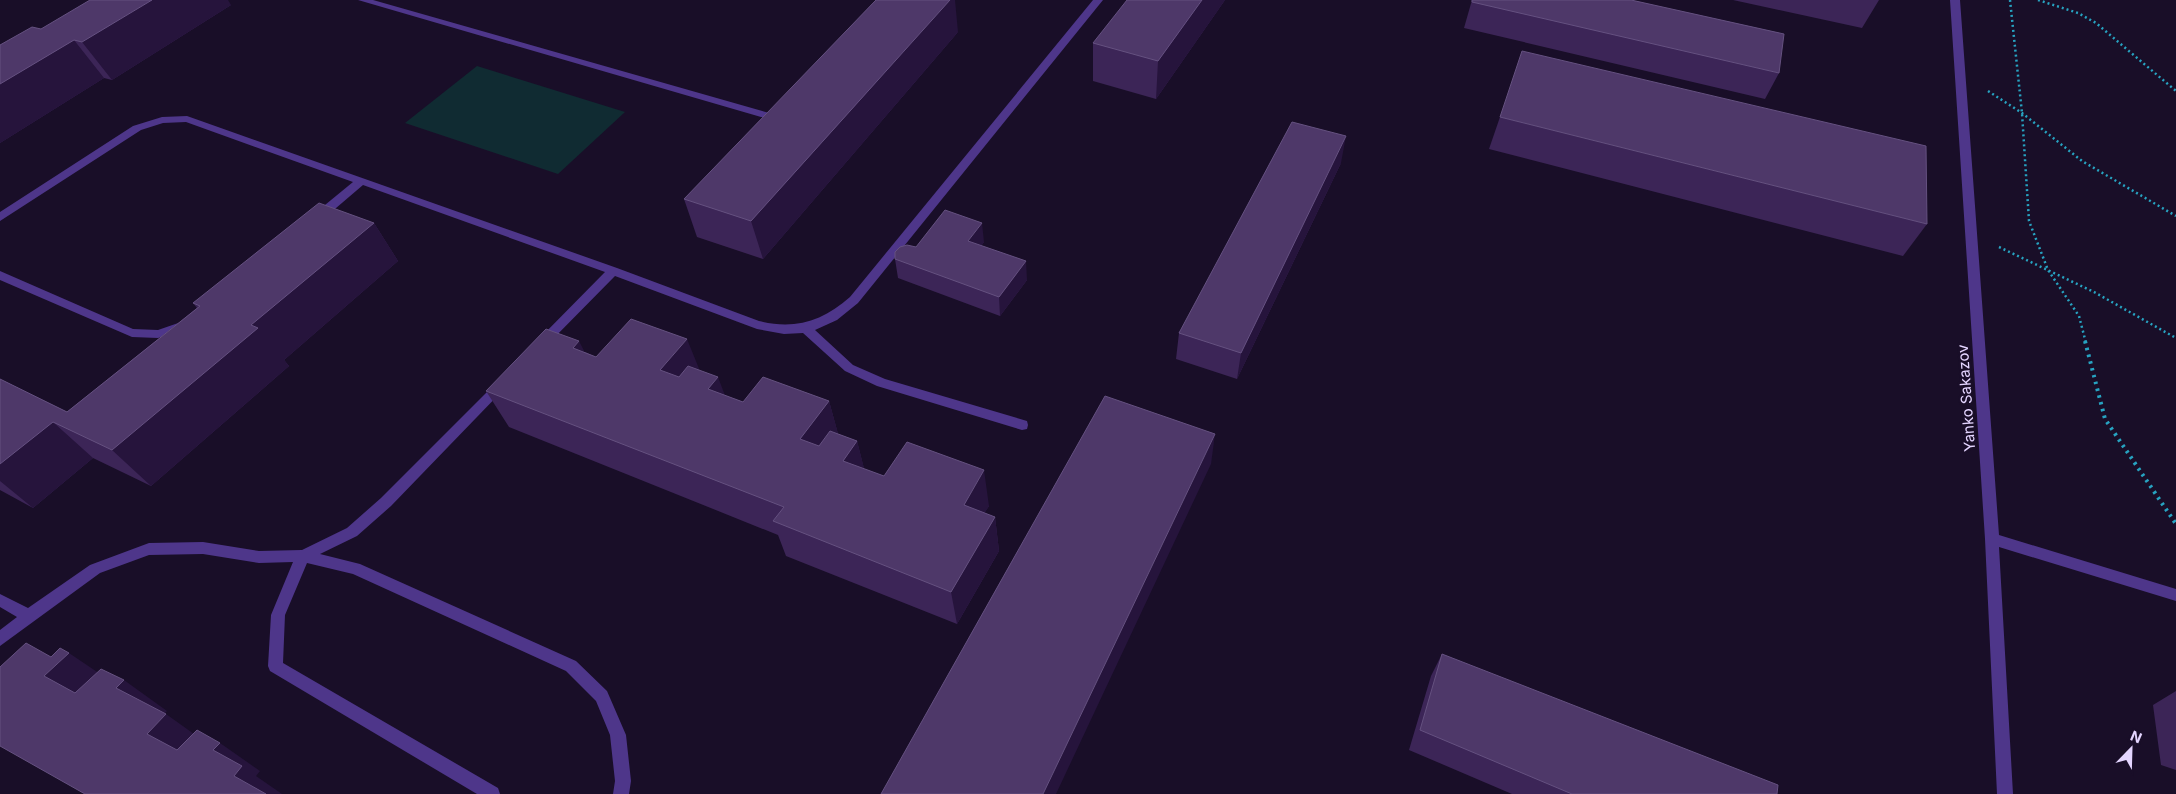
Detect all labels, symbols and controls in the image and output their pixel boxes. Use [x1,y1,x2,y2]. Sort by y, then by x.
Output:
street label: Yanko Sakazov [1953,343,1979,452]
north arrow [2106,724,2156,774]
text: N [2128,727,2145,746]

